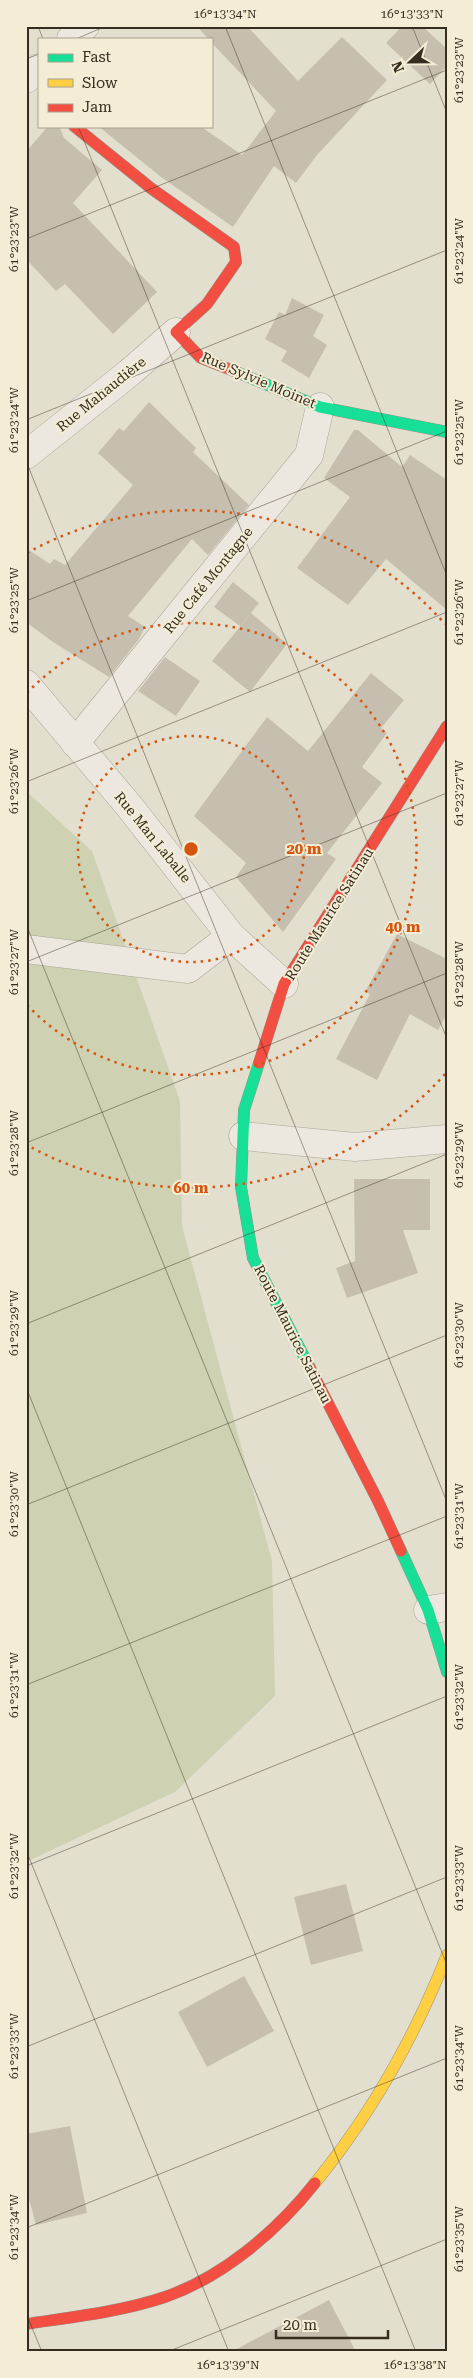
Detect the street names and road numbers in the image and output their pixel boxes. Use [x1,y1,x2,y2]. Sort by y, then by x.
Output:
street label: Rue Sylvie Moinet [199,349,319,411]
street label: Rue Mahaudière [53,353,149,435]
street label: Rue Café Montagne [160,523,256,636]
street label: Rue Man Laballe [112,788,195,886]
street label: Route Maurice Satinau [282,845,376,983]
street label: Route Maurice Satinau [251,1262,335,1406]

